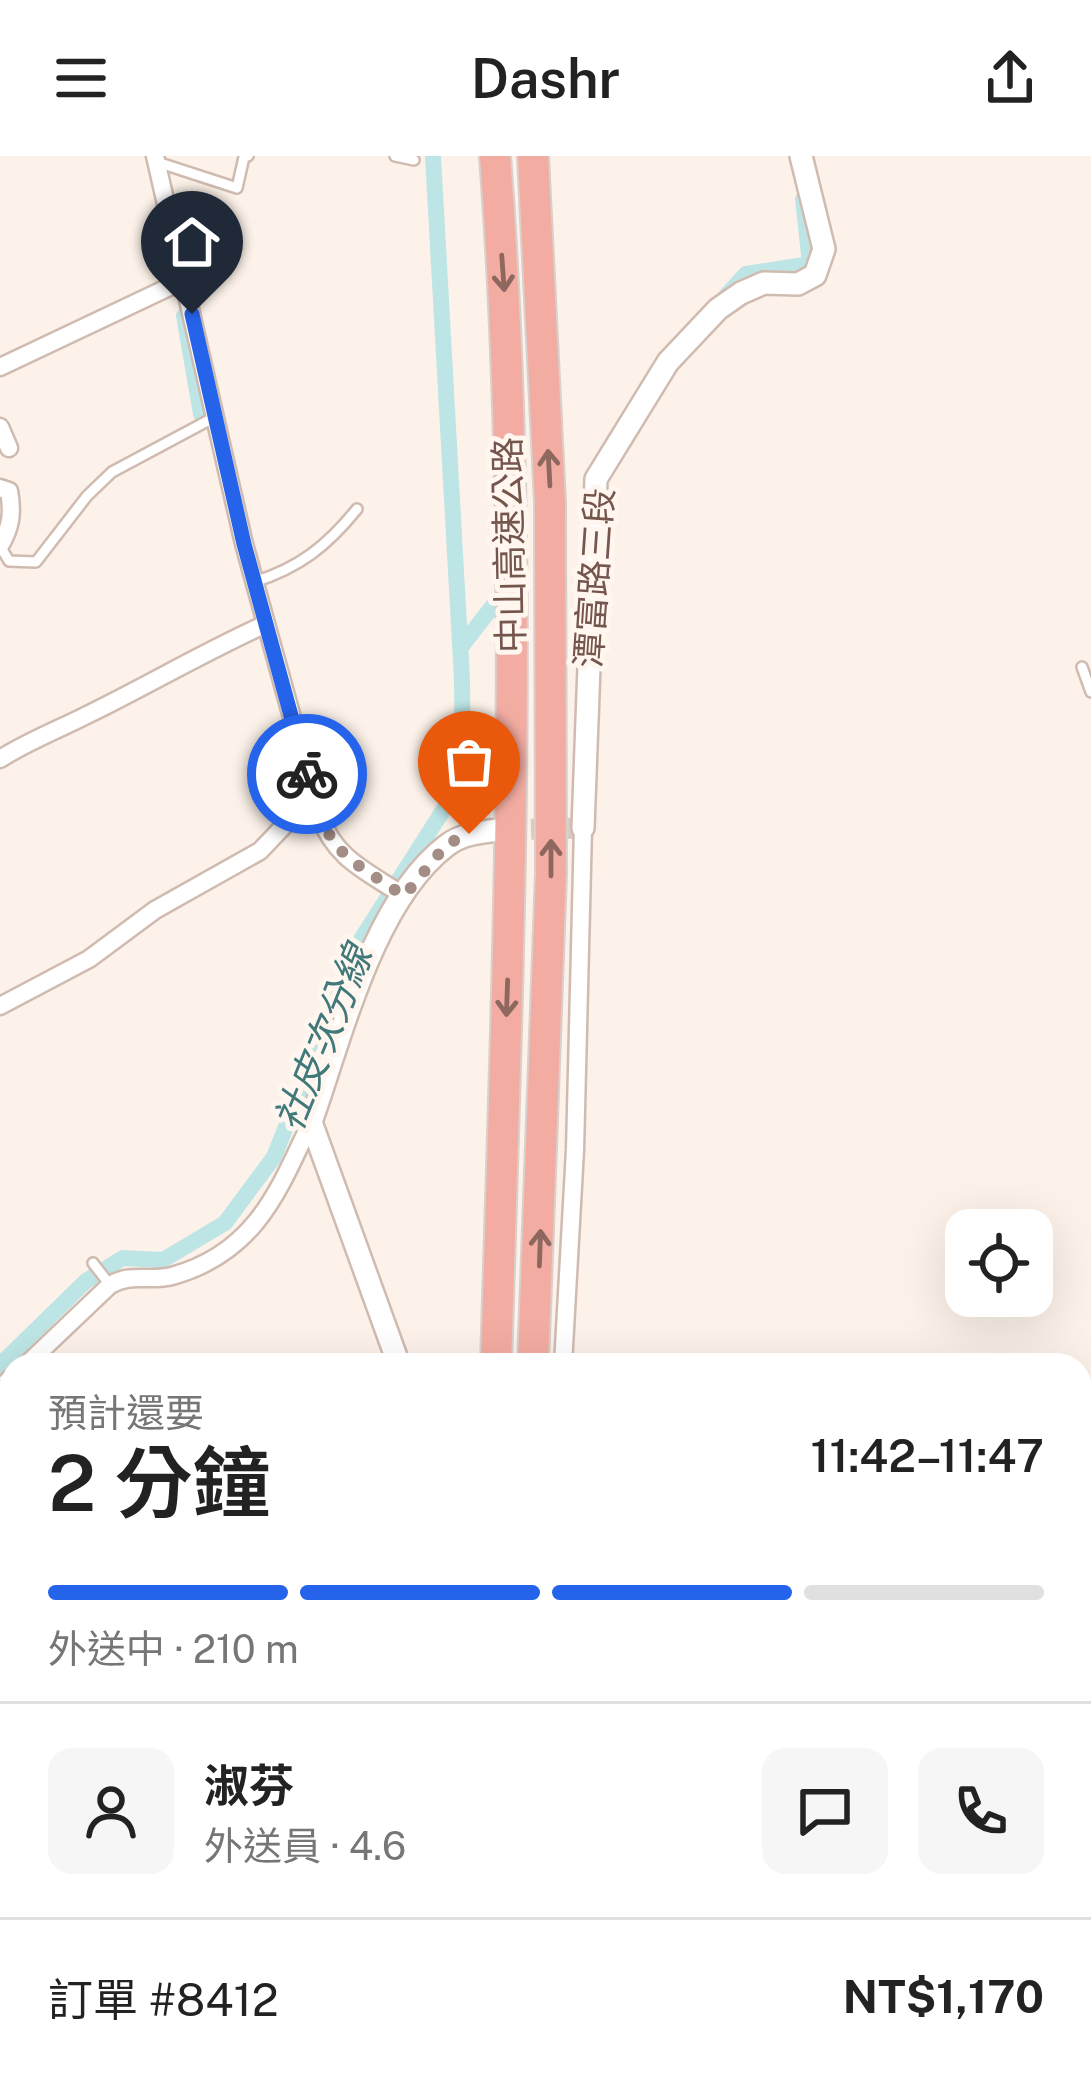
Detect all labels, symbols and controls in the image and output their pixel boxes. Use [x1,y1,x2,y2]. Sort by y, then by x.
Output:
icon: menu [48,45,114,111]
icon: share [977,45,1043,111]
text: Dashr [471,47,620,110]
pin [141,191,243,314]
icon: home [159,209,225,275]
one-way arrow [492,253,515,292]
street label: 中山高速公路 [486,437,532,653]
one-way arrow [537,449,560,488]
street label: 潭富路三段 [567,487,621,669]
pin [418,711,520,834]
courier [247,714,367,834]
icon: bag [436,729,502,795]
icon: bike [274,741,340,807]
one-way arrow [540,839,562,878]
water label: 社皮次分線 [265,935,382,1137]
one-way arrow [495,978,518,1017]
map controls [945,1209,1053,1317]
button: locate [945,1209,1053,1317]
one-way arrow [528,1229,551,1268]
text: 預計還要 [48,1390,204,1436]
text: 11:42–11:47 [811,1429,1044,1482]
text: 2 分鐘 [48,1437,270,1529]
text: 外送中 · 210 m [48,1626,299,1672]
button: person [48,1748,174,1874]
button: chat [762,1748,888,1874]
button: phone [918,1748,1044,1874]
text: 淑芬 [204,1759,294,1812]
text: 外送員 · 4.6 [204,1823,406,1869]
text: NT$1,170 [843,1970,1044,2023]
text: 訂單 #8412 [48,1973,279,2026]

